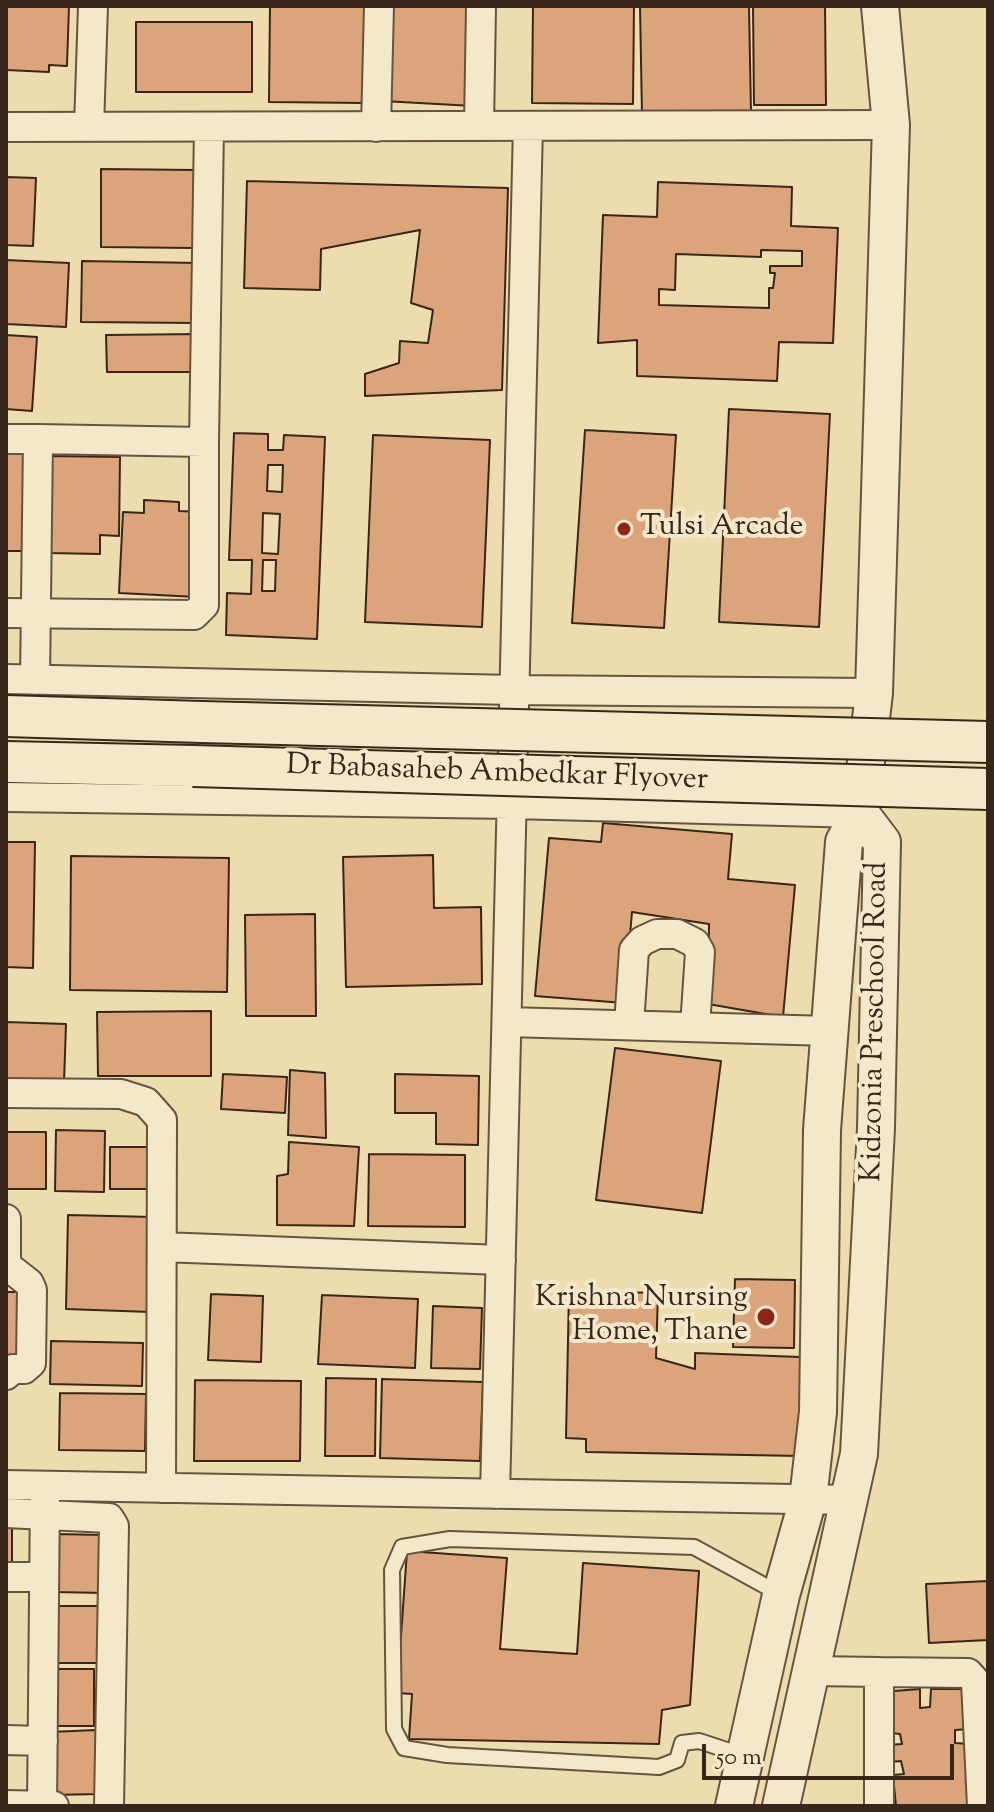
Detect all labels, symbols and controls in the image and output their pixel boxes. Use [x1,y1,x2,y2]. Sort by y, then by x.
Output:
place label: Tulsi Arcade [640,511,803,547]
marker: Tulsi Arcade [615,520,633,538]
street label: Dr Babasaheb Ambedkar Flyover [285,750,709,800]
street label: Kidzonia Preschool Road [856,862,898,1182]
place label: Krishna Nursing Home, Thane [535,1282,748,1352]
marker: Krishna Nursing Home, Thane [755,1306,777,1328]
scale bar [706,1728,958,1778]
text: 50 m [716,1741,762,1775]

